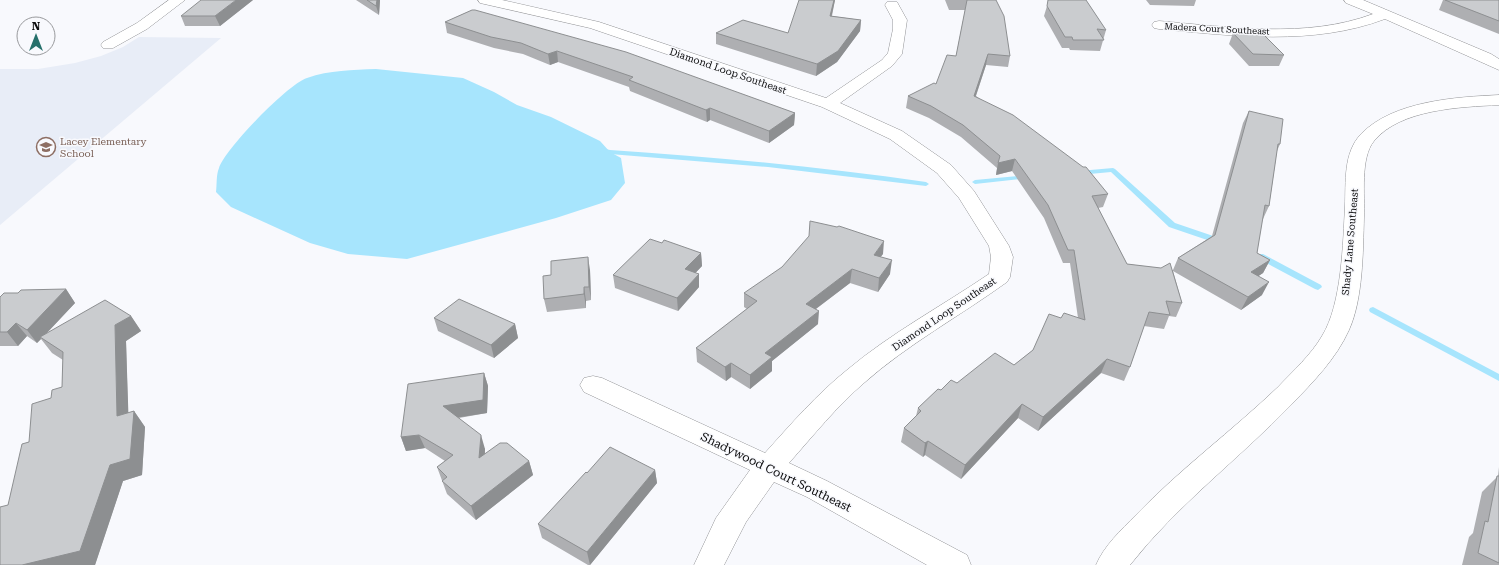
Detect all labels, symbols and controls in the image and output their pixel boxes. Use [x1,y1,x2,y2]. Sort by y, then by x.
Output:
north arrow [16,16,56,56]
text: N [32,20,41,33]
street label: Madera Court Southeast [1164,21,1270,37]
street label: Diamond Loop Southeast [668,46,788,96]
school or university icon: Lacey Elementary School [35,136,57,158]
place label: Lacey Elementary School [60,136,146,159]
street label: Shady Lane Southeast [1340,188,1360,296]
street label: Diamond Loop Southeast [890,275,998,353]
street label: Shadywood Court Southeast [698,429,854,515]

